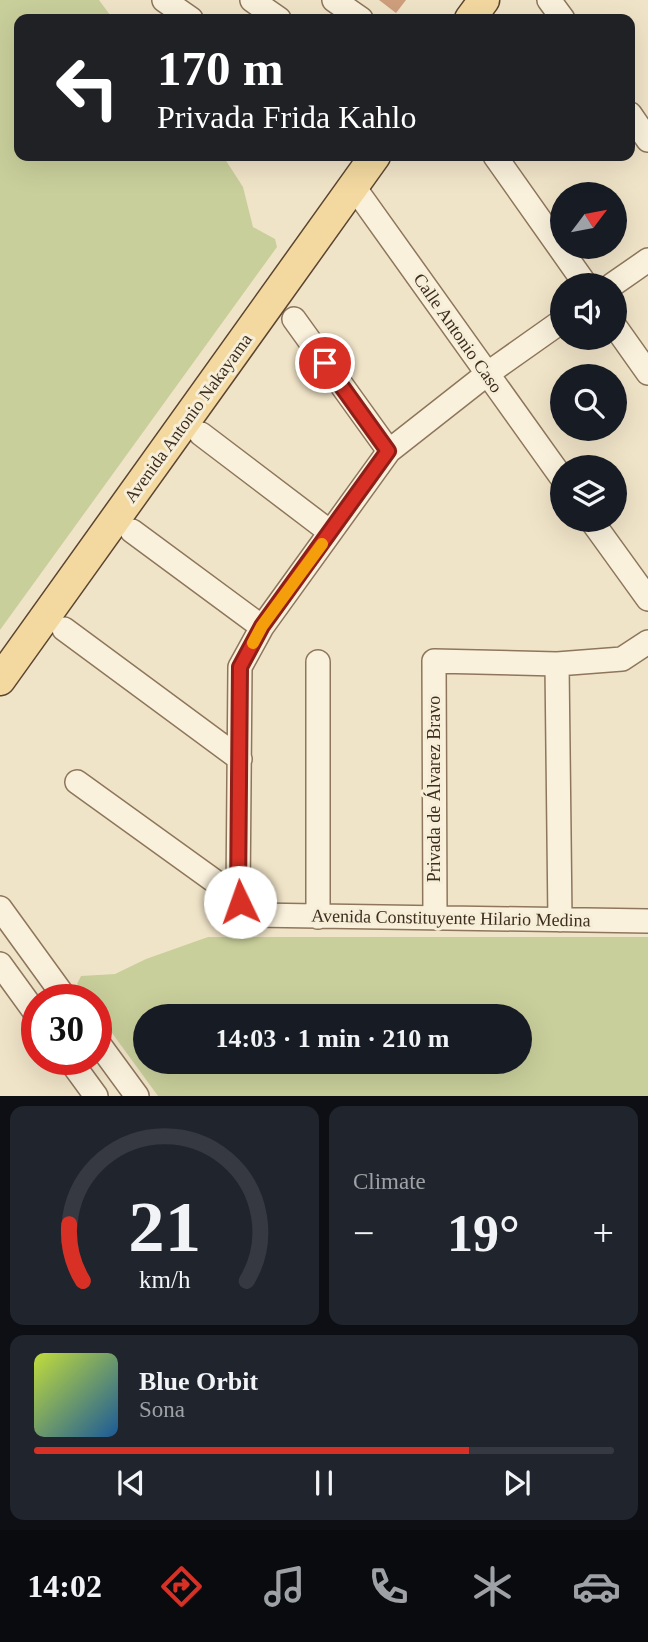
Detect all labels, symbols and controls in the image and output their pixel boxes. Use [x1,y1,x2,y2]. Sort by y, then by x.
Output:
text: 170 m [157,41,284,96]
icon: left [42,42,133,133]
text: Privada Frida Kahlo [157,99,417,135]
north arrow [550,182,626,259]
map controls [550,182,627,532]
street label: Calle Antonio Caso [409,270,507,396]
button: sound [550,273,627,350]
street label: Avenida Antonio Nakayama [120,330,256,506]
pin [295,333,355,393]
icon: arrive [306,344,344,382]
button: search [550,364,627,441]
button: layers [550,455,627,532]
street label: Privada de Álvarez Bravo [423,696,444,882]
position arrow [203,865,277,939]
street label: Avenida Constituyente Hilario Medina [311,906,591,930]
speed limit sign: 30 [21,984,112,1075]
text: 14:03 · 1 min · 210 m [216,1024,450,1053]
text: Climate [353,1169,426,1194]
text: 21 [128,1187,201,1268]
text: 19° [447,1205,520,1262]
text: − [353,1212,374,1254]
text: + [593,1212,614,1254]
text: km/h [139,1266,191,1293]
text: Blue Orbit [139,1367,258,1396]
text: Sona [139,1397,185,1422]
icon: previous [112,1464,150,1502]
icon: pause [305,1464,343,1502]
icon: next [498,1464,536,1502]
icon: directions [157,1562,206,1611]
icon: music [260,1562,309,1611]
icon: phone [364,1562,413,1611]
icon: climate [468,1562,517,1611]
icon: car [572,1562,621,1611]
text: 14:02 [27,1568,102,1604]

